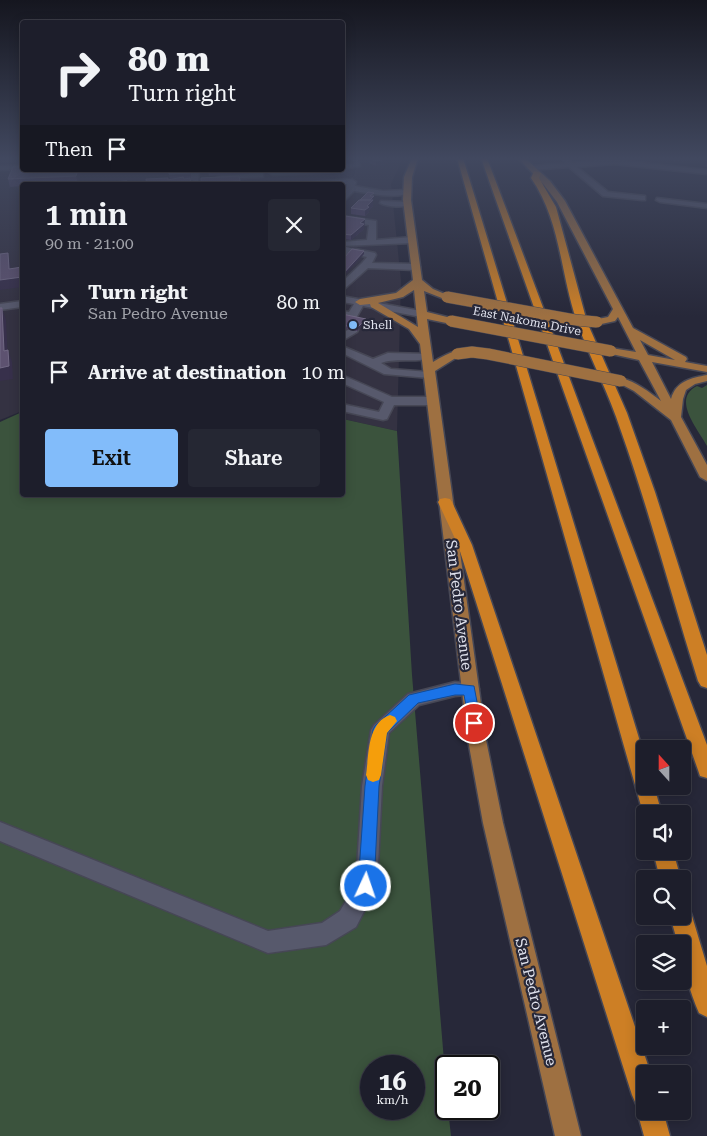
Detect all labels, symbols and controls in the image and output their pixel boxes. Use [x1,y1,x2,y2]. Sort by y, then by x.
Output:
text: 80 m [128,39,210,80]
icon: right [45,40,110,105]
text: Turn right [128,81,236,106]
icon: arrive [103,135,131,163]
text: Then [45,138,93,161]
text: 1 min [45,197,128,232]
button: close [268,199,320,251]
text: 90 m · 21:00 [45,234,134,253]
text: Turn right [88,281,188,304]
icon: right [45,288,73,316]
text: 80 m [277,291,320,314]
text: San Pedro Avenue [88,304,228,323]
street label: East Nakoma Drive [472,304,583,338]
place label: Shell [363,318,392,332]
marker: Shell [347,319,359,331]
icon: arrive [45,358,73,386]
text: Arrive at destination [88,361,286,384]
text: 10 m [301,361,345,384]
button: Exit [45,429,178,487]
button: Share [188,429,320,487]
street label: San Pedro Avenue [442,539,476,671]
pin [453,702,495,744]
icon: arrive [460,709,488,737]
north arrow [636,740,691,795]
map controls [636,740,691,1120]
button: sound [636,805,691,860]
position arrow [339,859,391,911]
button: search [636,870,691,925]
button: layers [636,935,691,990]
street label: San Pedro Avenue [511,936,561,1068]
button: + [636,1000,691,1055]
speed limit sign: 20 [435,1055,500,1120]
button: − [636,1065,691,1120]
text: 16 [378,1067,407,1096]
text: km/h [376,1093,409,1107]

